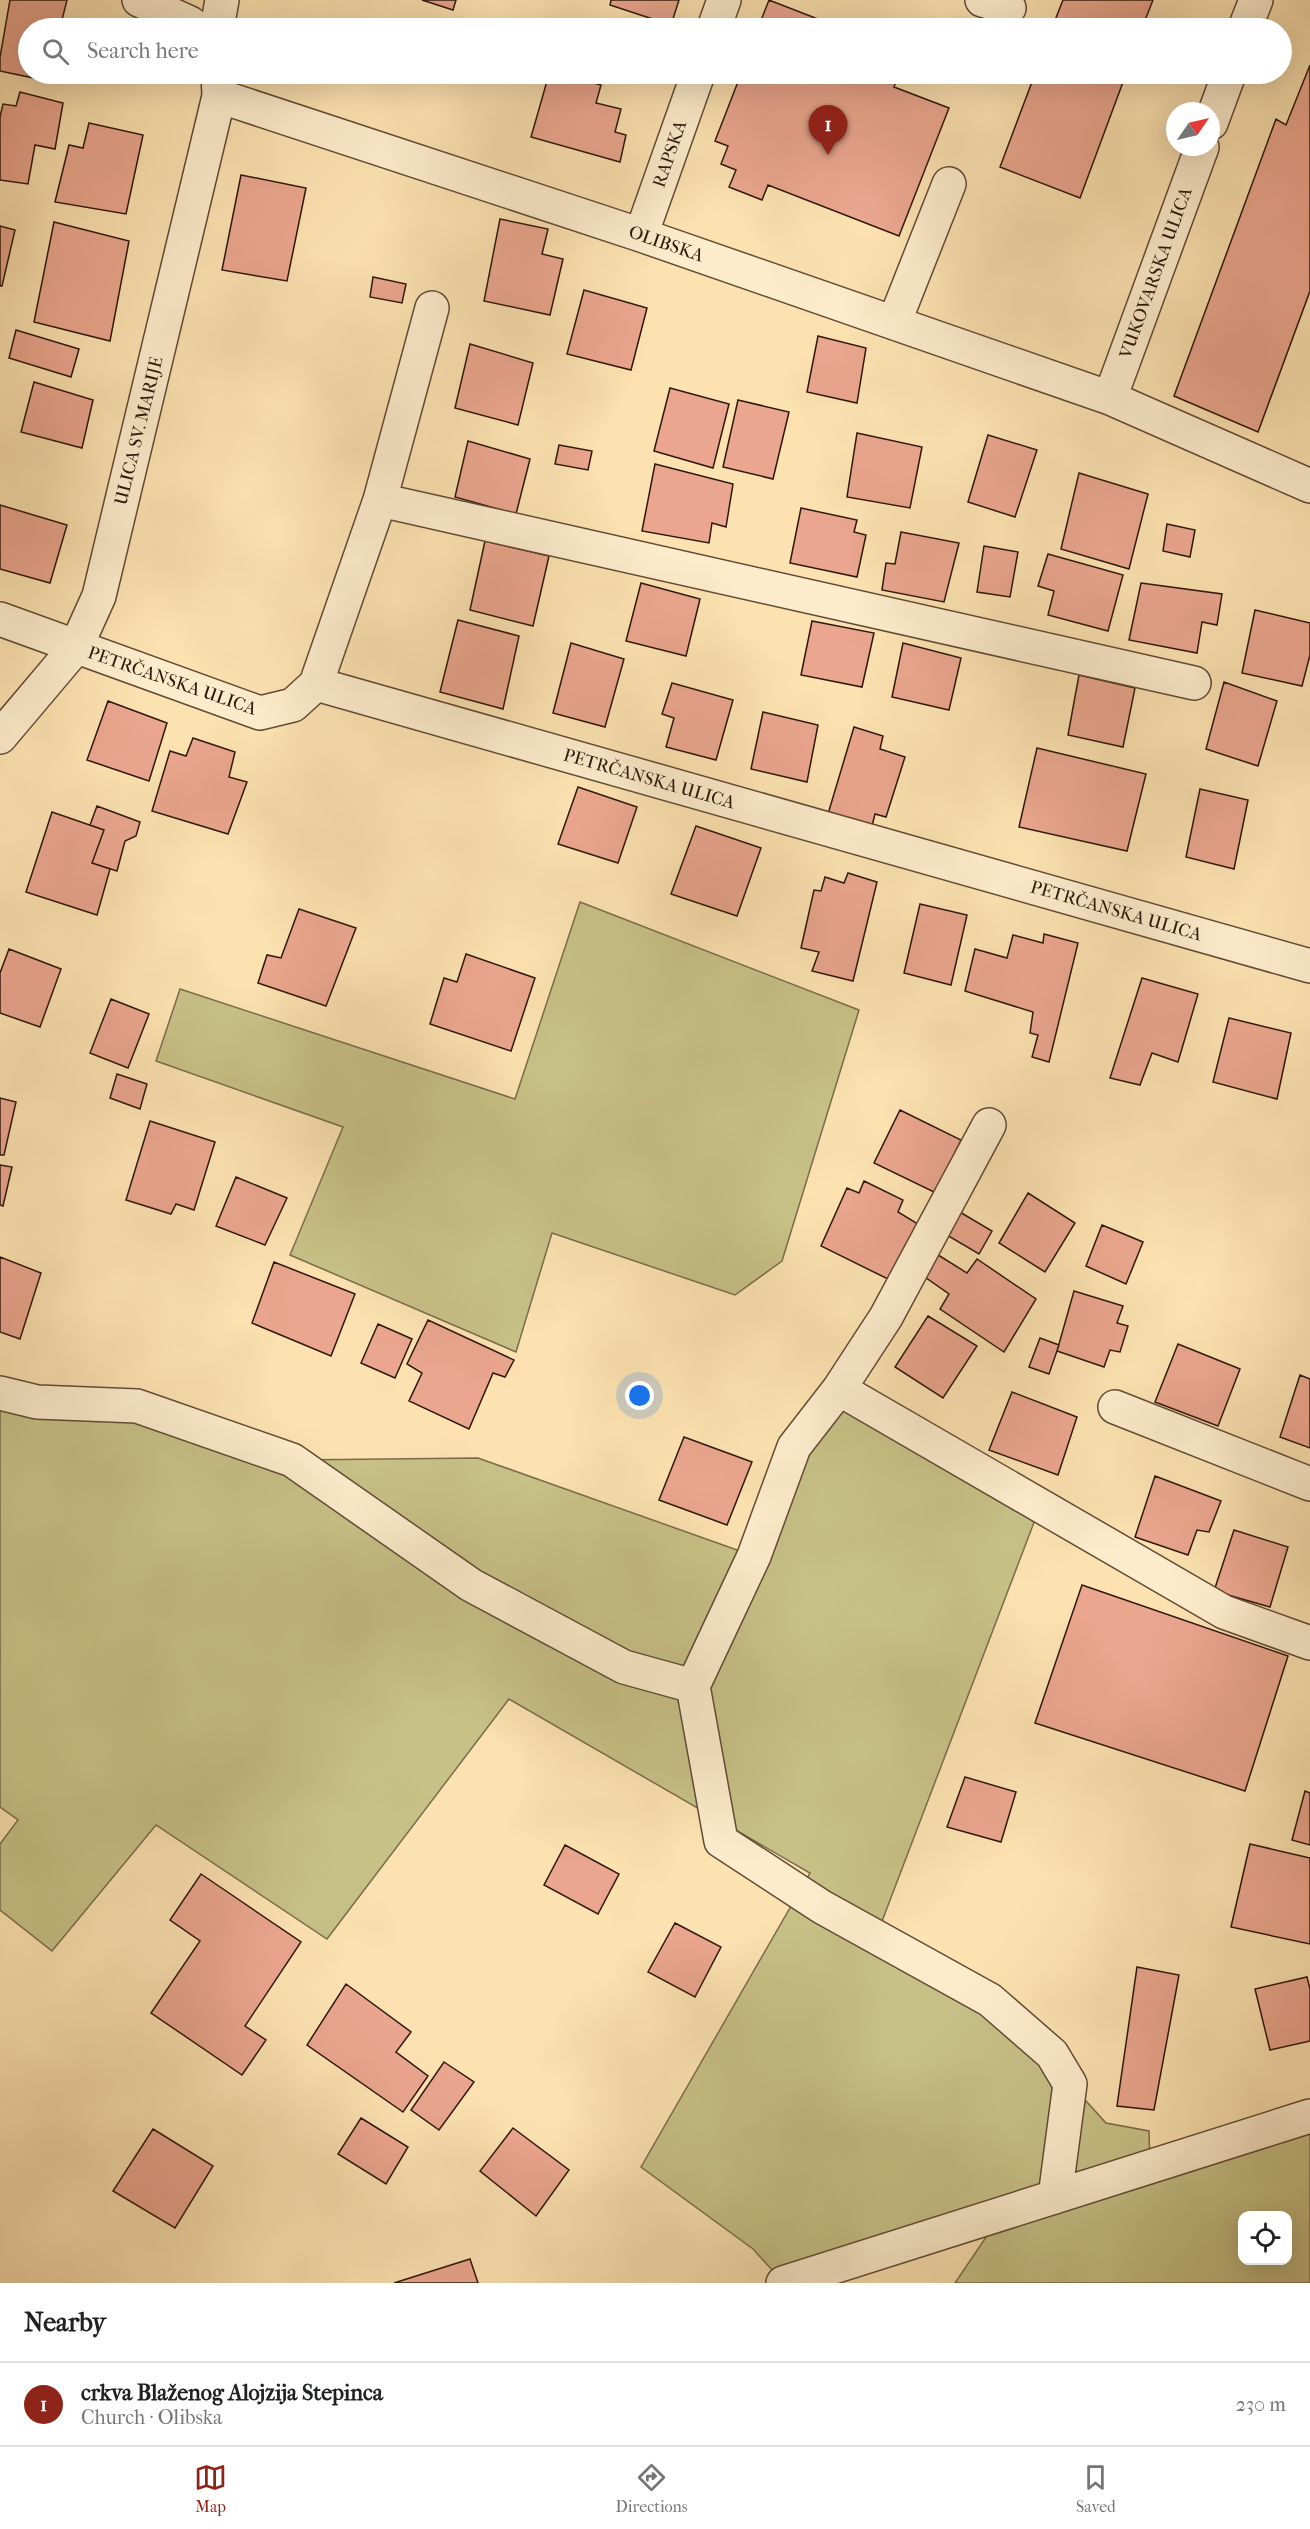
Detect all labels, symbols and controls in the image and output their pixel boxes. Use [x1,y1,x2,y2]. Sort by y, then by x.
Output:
search box [18,18,1292,84]
icon: search [39,35,72,68]
text: Search here [87,38,199,64]
north arrow [1166,102,1220,156]
pin: 1 [808,106,848,155]
street label: RAPSKA [649,117,691,190]
street label: VUKOVARSKA ULICA [1115,184,1197,362]
street label: OLIBSKA [626,221,706,267]
street label: ULICA SV. MARIJE [110,354,168,508]
street label: PETRČANSKA ULICA [85,640,260,720]
street label: PETRČANSKA ULICA [561,743,738,814]
street label: PETRČANSKA ULICA [1028,875,1205,946]
your location [625,1381,654,1410]
map controls [1238,2211,1292,2265]
button: locate [1238,2211,1292,2265]
text: Nearby [24,2307,106,2338]
text: crkva Blaženog Alojzija Stepinca [81,2380,383,2406]
text: 1 [40,2393,47,2416]
text: 230 m [1236,2393,1286,2416]
text: Church · Olibska [81,2406,222,2429]
tab: Map [194,2461,227,2516]
tab: Directions [616,2461,688,2516]
tab: Saved [1076,2461,1116,2516]

